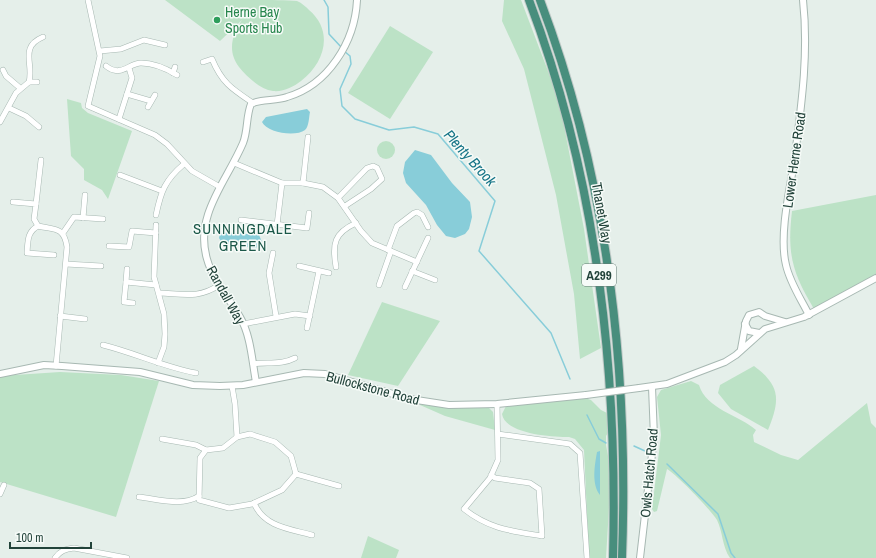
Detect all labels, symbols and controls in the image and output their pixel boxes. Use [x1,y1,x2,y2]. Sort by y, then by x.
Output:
place label: Herne Bay Sports Hub [225,3,282,37]
marker: Herne Bay Sports Hub [212,15,222,25]
street label: Lower Herne Road [778,111,810,209]
water label: Plenty Brook [439,125,502,191]
street label: Thanet Way [588,181,616,245]
district label: SUNNINGDALE GREEN [193,218,293,256]
street label: Randall Way [202,262,250,328]
road number: A299 [582,264,616,286]
street label: Bullockstone Road [324,367,422,409]
street label: Owls Hatch Road [636,428,662,518]
scale bar [10,524,91,550]
text: 100 m [16,530,43,546]

